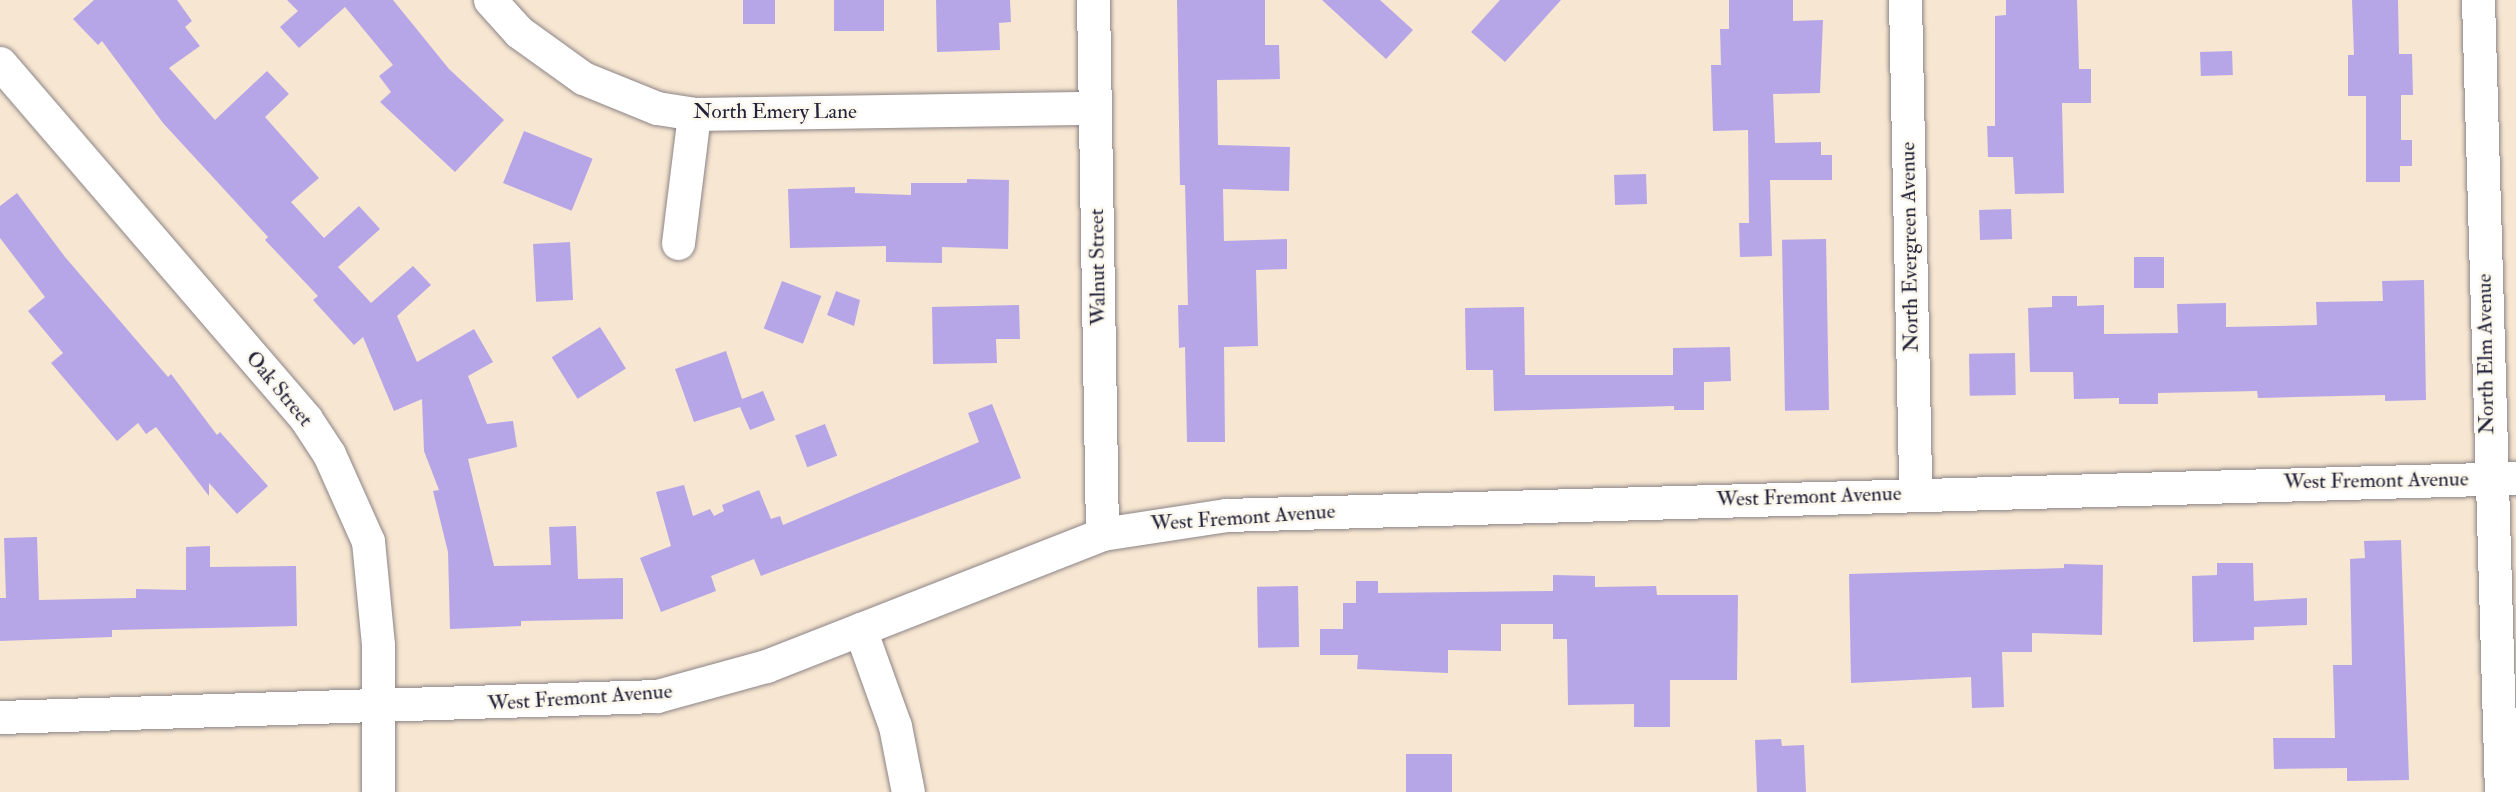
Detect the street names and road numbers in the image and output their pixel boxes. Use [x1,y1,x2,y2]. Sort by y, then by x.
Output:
street label: North Emery Lane [693,99,857,125]
street label: North Evergreen Avenue [1896,142,1924,352]
street label: Walnut Street [1084,208,1112,326]
street label: North Elm Avenue [2472,274,2500,434]
street label: Oak Street [240,346,318,432]
street label: West Fremont Avenue [2283,467,2469,495]
street label: West Fremont Avenue [1716,481,1902,513]
street label: West Fremont Avenue [1150,499,1336,537]
street label: West Fremont Avenue [487,679,673,717]

